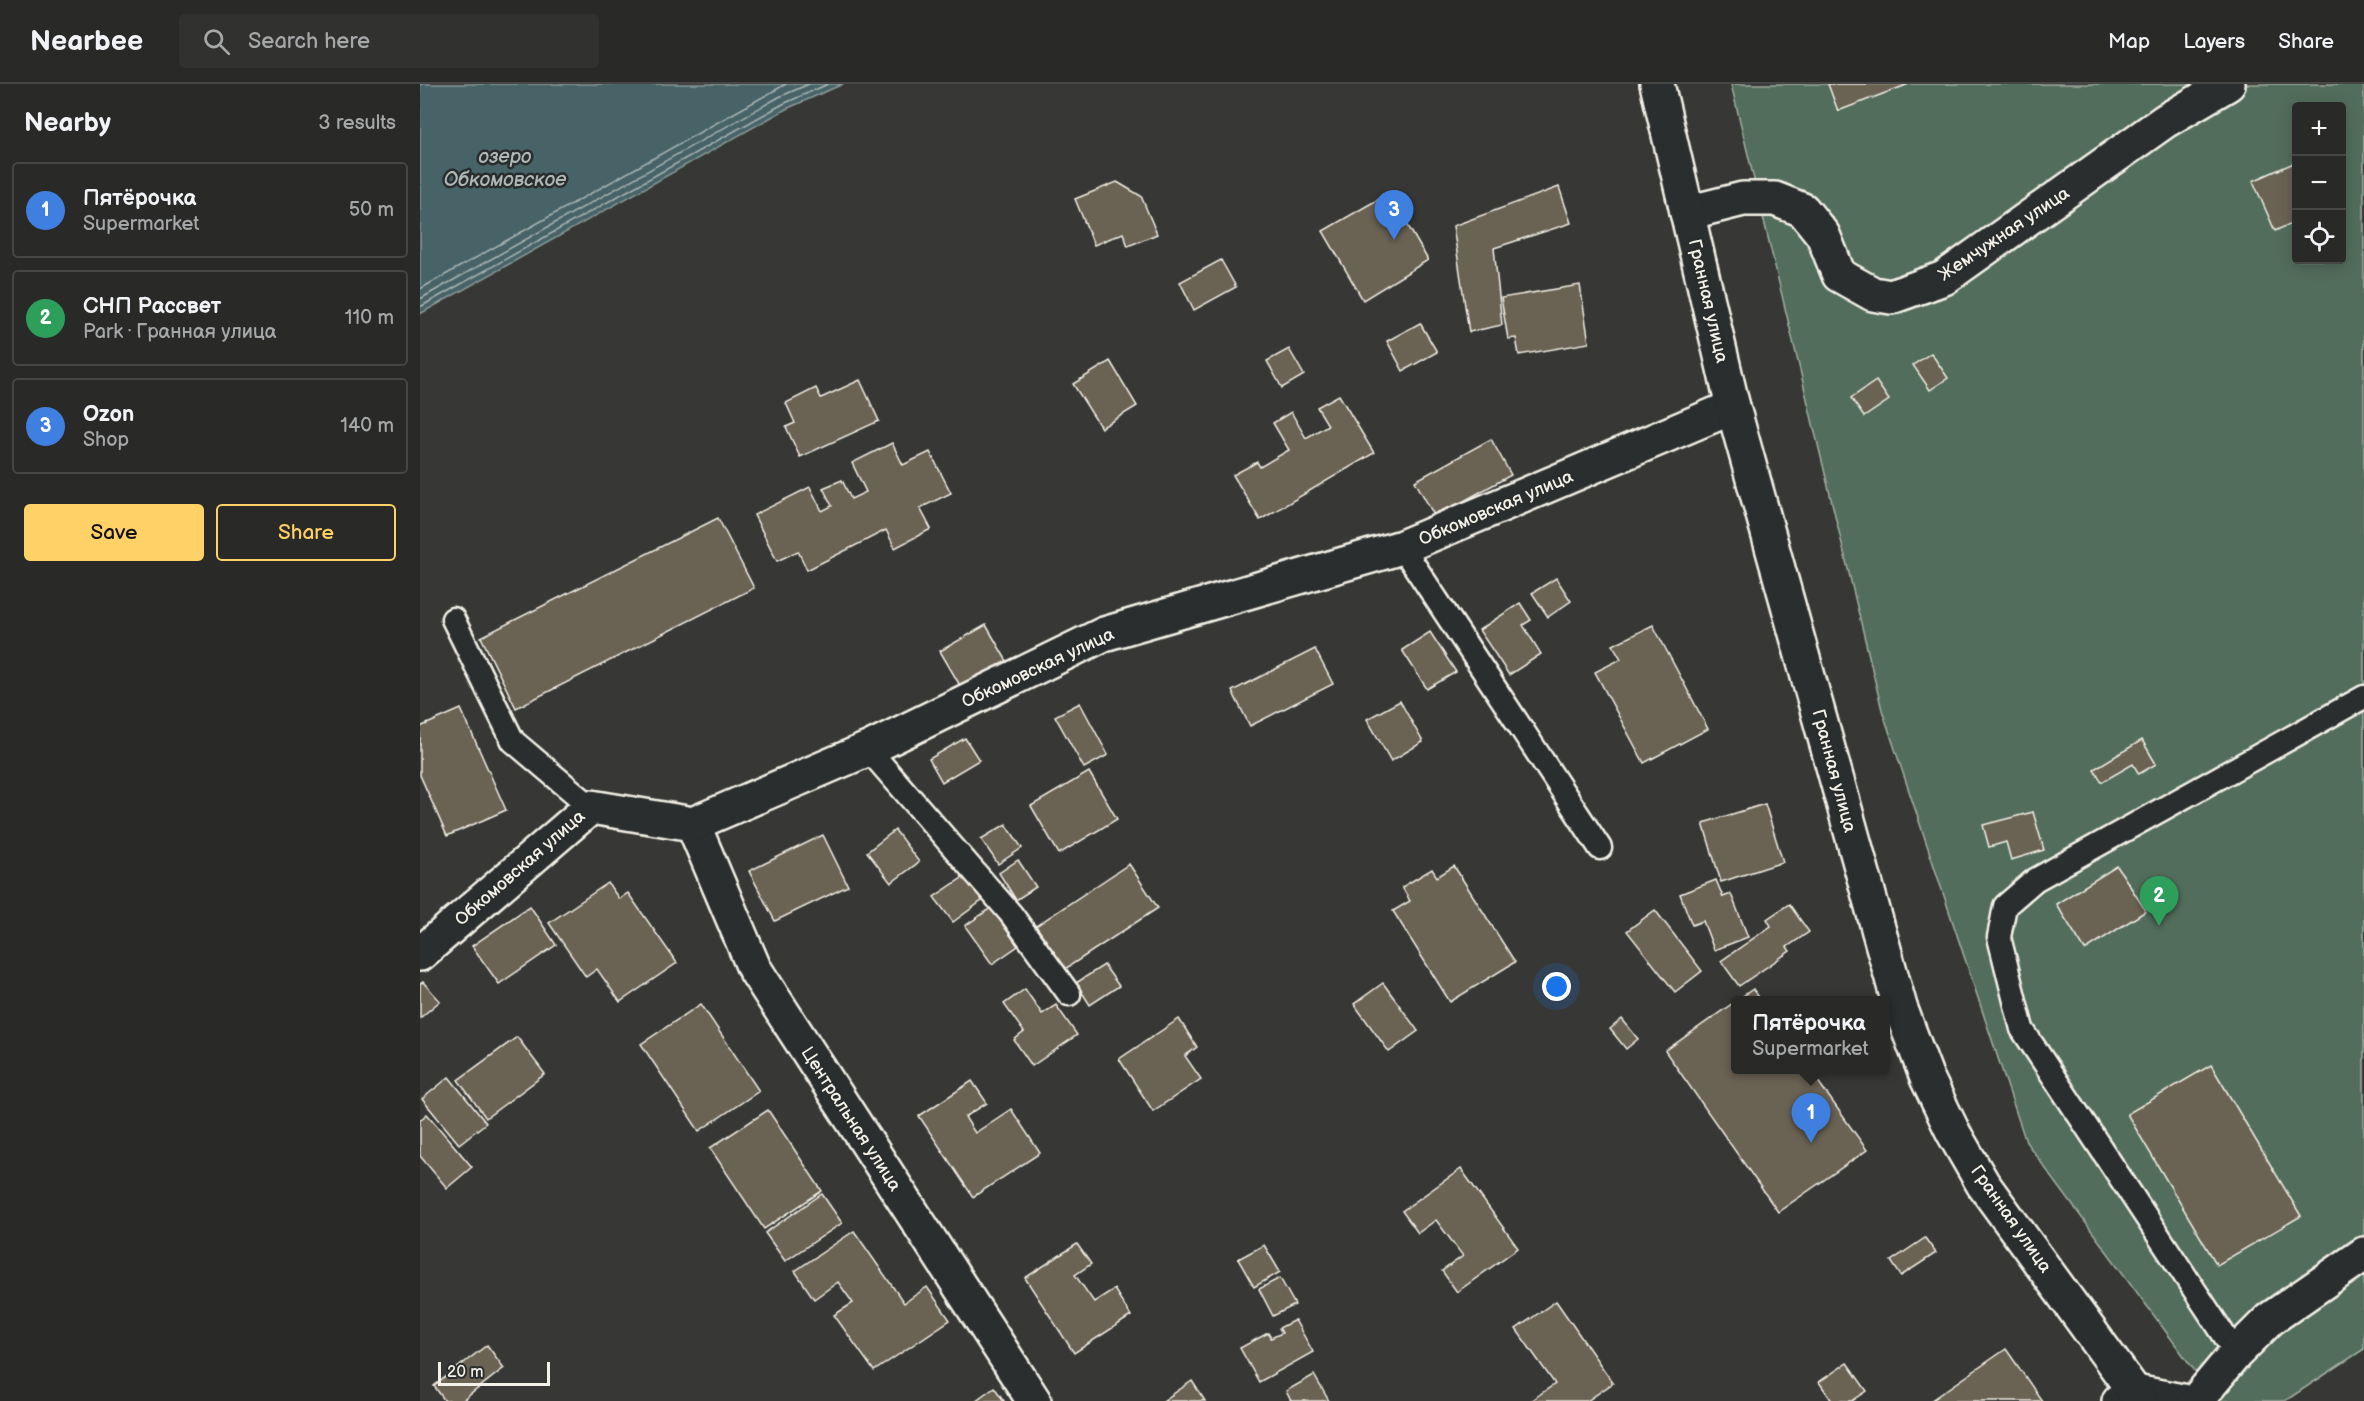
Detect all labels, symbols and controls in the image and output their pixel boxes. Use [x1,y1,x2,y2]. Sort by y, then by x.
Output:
search box [179,14,599,68]
text: Nearbee [30,25,143,58]
icon: search [200,25,233,58]
text: Search here [248,28,370,55]
text: Map [2108,29,2150,54]
text: Layers [2183,29,2245,54]
text: Share [2278,29,2334,54]
map controls [2292,102,2346,264]
button: + [2292,102,2346,156]
text: Nearby [24,108,111,139]
text: 3 results [318,111,396,135]
water label: озеро Обкомовское [444,145,566,192]
button: − [2292,156,2346,210]
street label: Жемчужная улица [1935,182,2074,286]
text: Пятёрочка [83,185,196,212]
pin: 3 [1374,190,1414,240]
text: 1 [41,198,50,222]
text: 50 m [349,198,394,222]
button: locate [2292,210,2346,264]
text: Supermarket [83,212,199,236]
street label: Гранная улица [1684,237,1733,365]
text: СНП Рассвет [83,293,221,320]
text: 2 [40,306,51,330]
text: 110 m [345,306,394,330]
text: Park · Гранная улица [83,320,277,344]
text: Ozon [83,401,134,428]
text: 3 [40,414,51,438]
text: 140 m [340,414,394,438]
text: Shop [83,428,129,452]
street label: Обкомовская улица [1416,466,1577,550]
button: Save [24,504,204,561]
button: Share [216,504,396,561]
street label: Обкомовская улица [959,623,1118,712]
street label: Гранная улица [1807,707,1861,835]
street label: Обкомовская улица [451,806,590,930]
pin: 2 [2140,876,2178,926]
your location [1542,972,1571,1001]
popup [1731,996,1890,1074]
text: Пятёрочка [1752,1010,1866,1037]
text: Supermarket [1752,1037,1869,1061]
street label: Центральная улица [797,1043,906,1195]
pin: 1 [1792,1094,1830,1143]
street label: Гранная улица [1966,1161,2056,1277]
scale bar [438,1359,550,1386]
text: 20 m [447,1363,483,1382]

